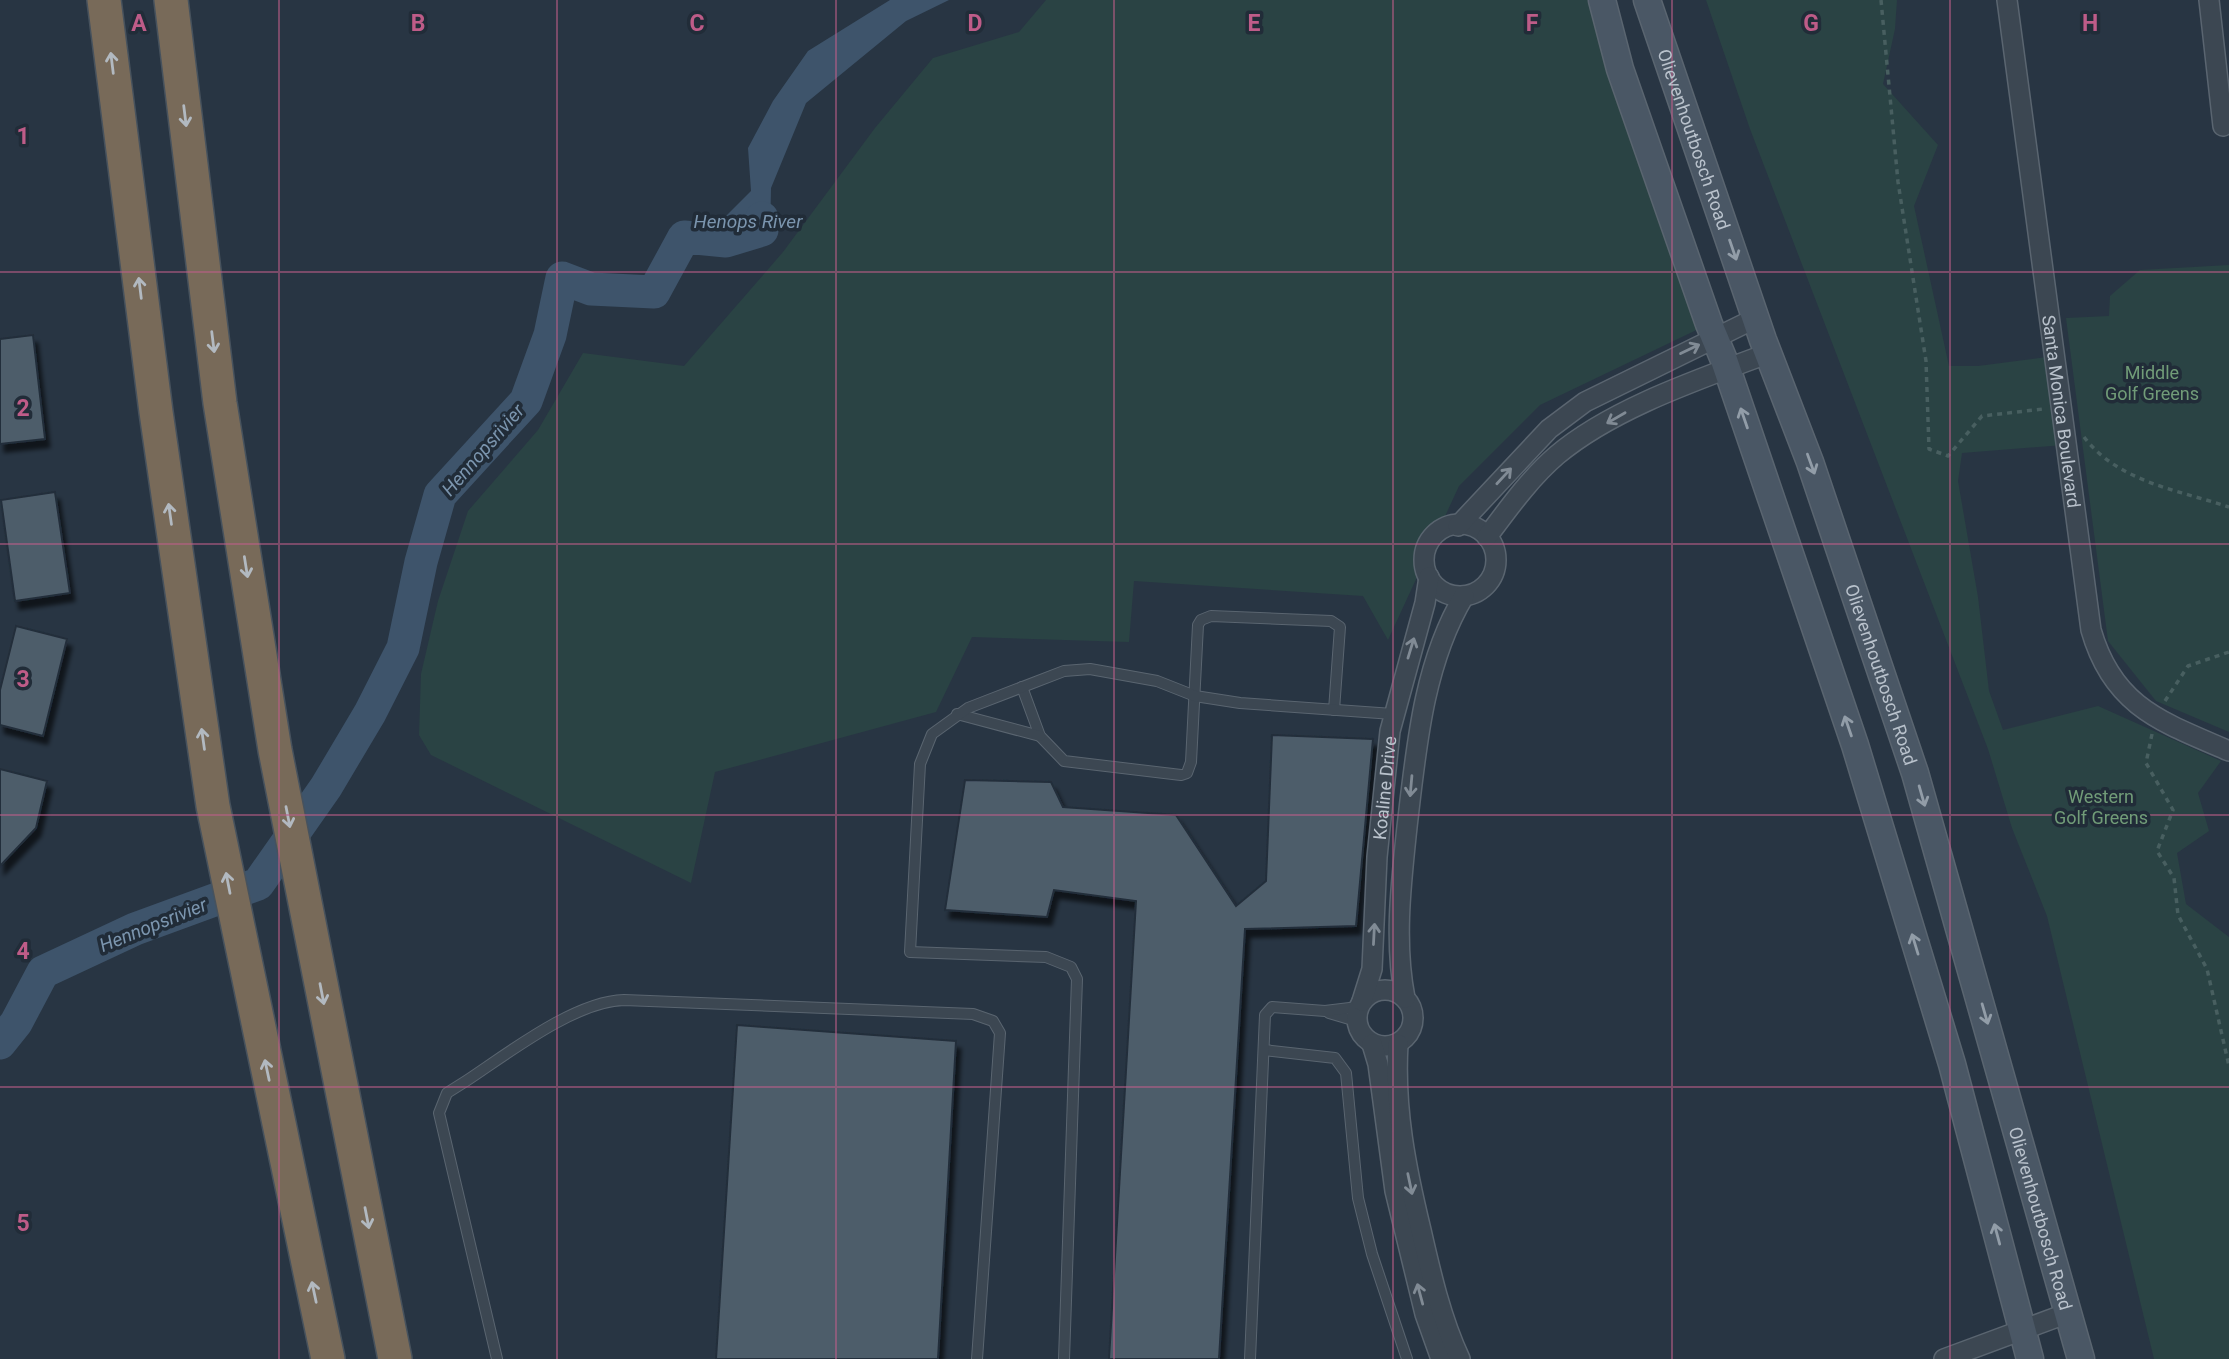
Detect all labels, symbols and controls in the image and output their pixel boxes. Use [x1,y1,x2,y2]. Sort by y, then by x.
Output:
text: A [131,10,147,37]
text: B [411,10,425,37]
text: C [689,10,705,37]
text: D [968,10,982,37]
text: E [1248,10,1261,37]
text: F [1526,10,1539,37]
text: G [1803,10,1819,37]
text: H [2082,10,2098,37]
street label: Olievenhoutbosch Road [1654,46,1735,232]
one-way arrow [105,52,118,74]
one-way arrow [178,105,191,127]
text: 1 [16,123,30,150]
water label: Henops River [694,210,803,233]
one-way arrow [1727,239,1740,261]
one-way arrow [134,278,147,300]
street label: Santa Monica Boulevard [2039,314,2085,509]
one-way arrow [206,330,219,353]
one-way arrow [1679,342,1700,356]
park label: Middle Golf Greens [2105,362,2199,404]
text: 2 [16,395,30,422]
water label: Hennopsrivier [437,399,529,500]
one-way arrow [1737,408,1749,430]
one-way arrow [1606,411,1626,425]
one-way arrow [1805,452,1818,474]
one-way arrow [1496,468,1513,485]
one-way arrow [164,503,177,526]
one-way arrow [240,555,253,578]
street label: Olievenhoutbosch Road [1841,581,1922,767]
one-way arrow [1406,638,1419,660]
text: 3 [16,666,30,693]
one-way arrow [1841,716,1853,738]
one-way arrow [197,728,210,751]
street label: Koaline Drive [1368,735,1400,841]
one-way arrow [1405,774,1418,797]
one-way arrow [1916,784,1929,806]
park label: Western Golf Greens [2054,786,2148,828]
one-way arrow [282,805,295,828]
one-way arrow [221,872,235,895]
water label: Hennopsrivier [96,893,211,957]
one-way arrow [1367,923,1380,946]
one-way arrow [1908,933,1921,955]
text: 4 [16,938,30,965]
one-way arrow [316,982,330,1005]
one-way arrow [1979,1003,1992,1025]
one-way arrow [260,1059,274,1082]
street label: Olievenhoutbosch Road [2005,1124,2077,1312]
one-way arrow [1404,1172,1418,1195]
one-way arrow [360,1206,374,1229]
text: 5 [16,1210,30,1237]
one-way arrow [1990,1223,2003,1245]
one-way arrow [307,1281,320,1304]
one-way arrow [1413,1283,1426,1306]

